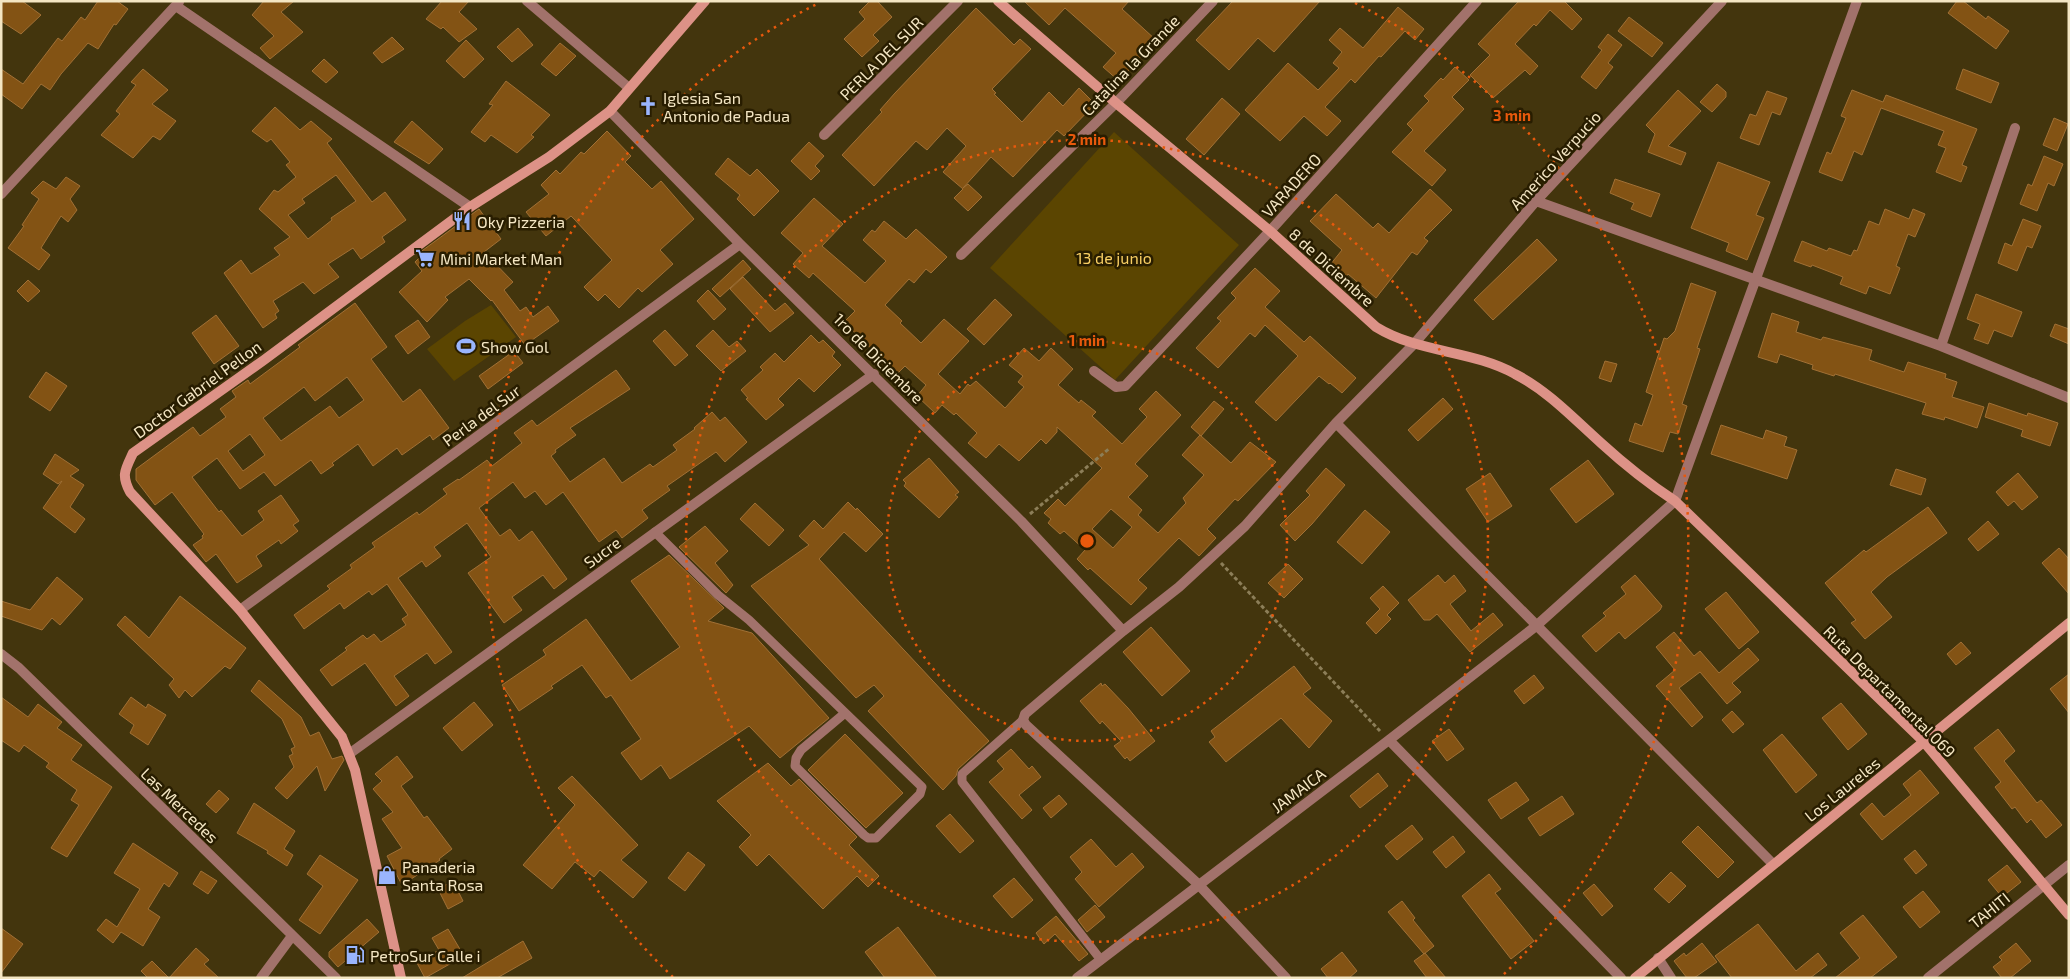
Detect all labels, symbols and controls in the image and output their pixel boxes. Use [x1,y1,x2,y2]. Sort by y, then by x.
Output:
street label: Catalina la Grande [1077,11,1183,119]
street label: PERLA DEL SUR [835,12,927,104]
place label: Iglesia San Antonio de Padua [663,88,790,125]
church icon: Iglesia San Antonio de Padua [637,95,659,117]
text: 3 min [1493,106,1531,124]
street label: Americo Verpucio [1506,107,1604,213]
text: 2 min [1068,130,1106,148]
street label: VARADERO [1257,149,1325,221]
restaurant icon: Oky Pizzeria [451,210,473,232]
place label: Oky Pizzeria [477,212,565,231]
street label: 8 de Diciembre [1286,224,1378,310]
supermarket icon: Mini Market Man [414,247,436,269]
park label: 13 de junio [1076,248,1152,268]
place label: Mini Market Man [440,249,562,268]
street label: 1ro de Diciembre [830,309,928,407]
text: 1 min [1069,331,1105,349]
sports icon: Show Gol [455,335,477,357]
street label: Doctor Gabriel Pellon [130,336,264,442]
place label: Show Gol [481,337,549,356]
street label: Perla del Sur [438,380,524,450]
street label: Sucre [580,532,624,572]
centre of rings [1078,532,1096,550]
street label: Ruta Departamental 069 [1820,621,1960,761]
street label: Los Laureles [1801,753,1883,825]
street label: Las Mercedes [138,764,222,846]
street label: JAMAICA [1267,764,1329,816]
place label: Panaderia Santa Rosa [402,857,483,894]
shop icon: Panaderia Santa Rosa [376,864,398,886]
street label: TAHITI [1965,888,2013,932]
fuel station icon: PetroSur Calle i [344,944,366,966]
place label: PetroSur Calle i [370,946,481,965]

